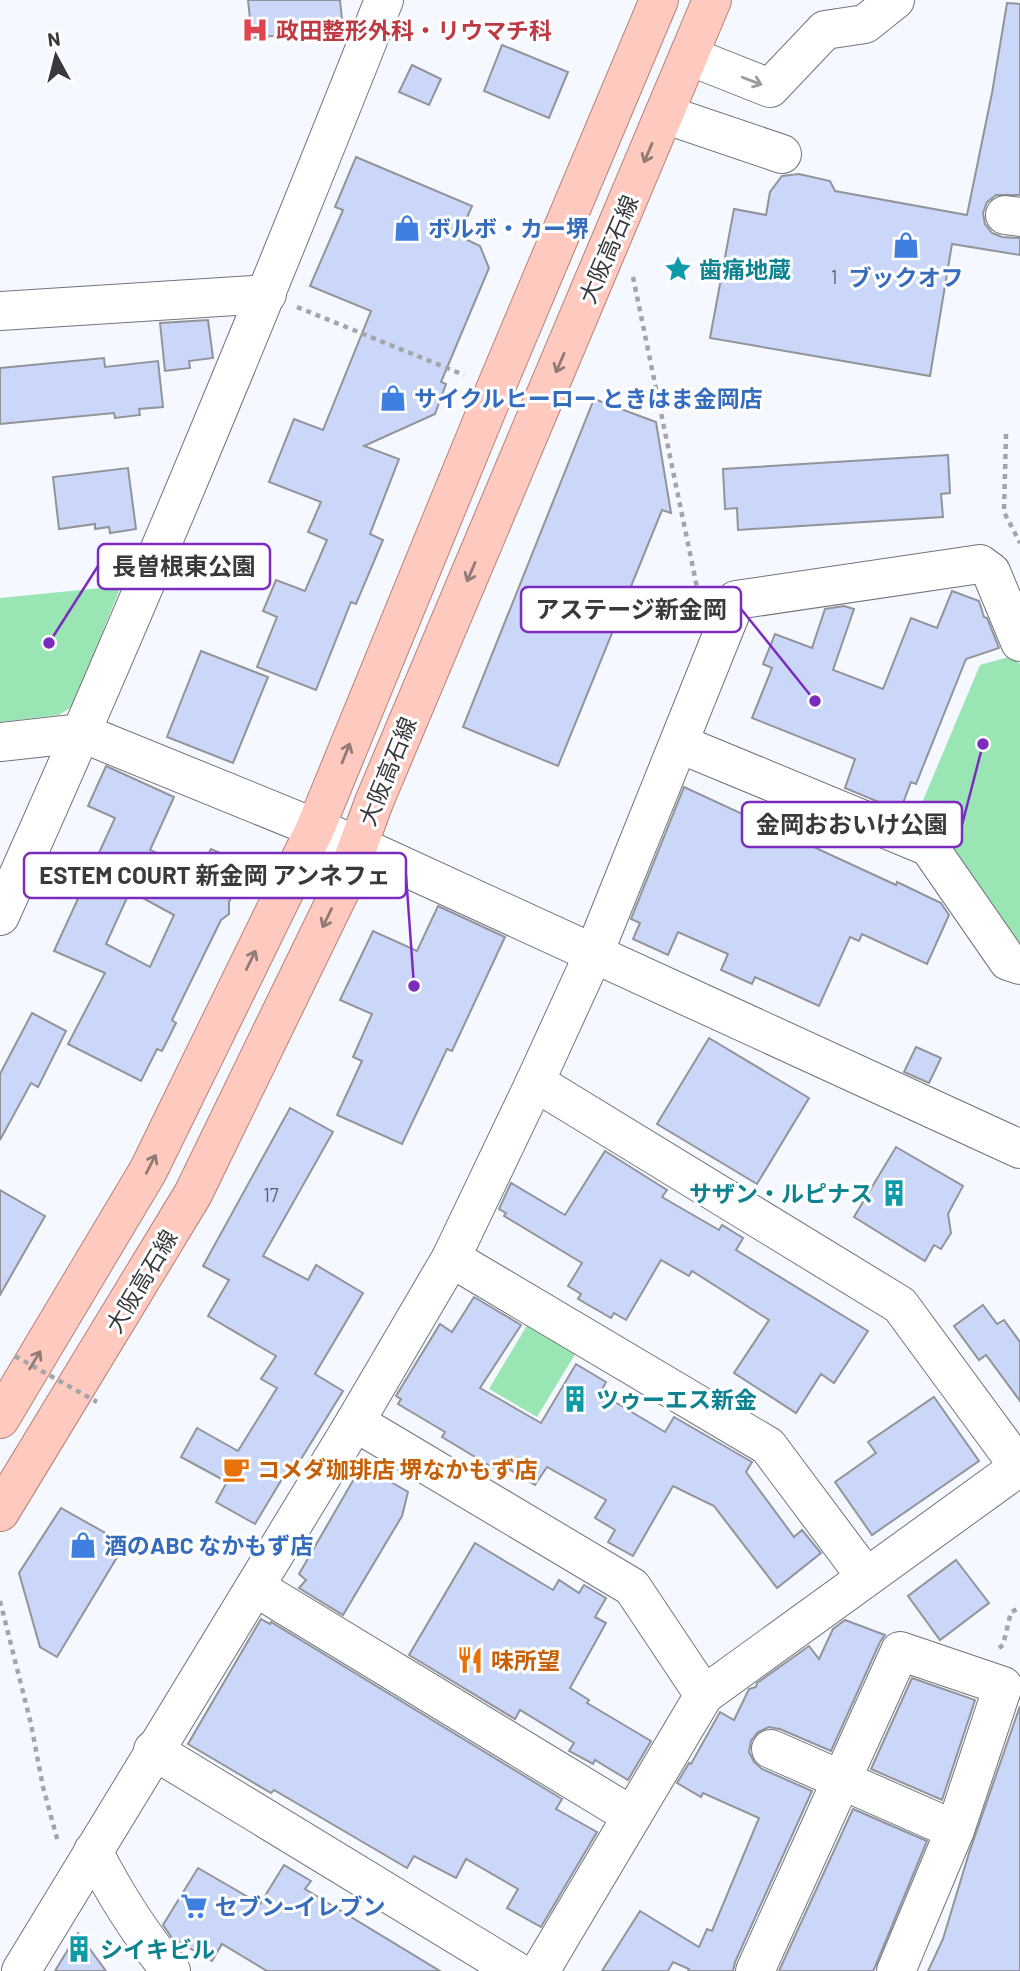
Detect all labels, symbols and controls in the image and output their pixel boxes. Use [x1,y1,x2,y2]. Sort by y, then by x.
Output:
hospital icon: 政田整形外科・リウマチ科 [240,15,270,45]
place label: 政田整形外科・リウマチ科 [276,16,552,44]
north arrow [21,21,91,91]
text: N [46,26,62,51]
one-way arrow [741,76,763,88]
one-way arrow [641,142,654,164]
street label: 大阪高石線 [573,191,643,307]
shop icon: ボルボ・カー堺 [392,213,422,243]
place label: ボルボ・カー堺 [428,214,589,242]
shop icon: ブックオフ [891,230,921,260]
place icon: 歯痛地蔵 [663,254,693,284]
place label: 歯痛地蔵 [699,255,791,283]
place label: ブックオフ [849,263,964,291]
house number: 1 [831,265,837,288]
one-way arrow [553,352,566,373]
shop icon: サイクルヒーロー ときはま金岡店 [378,383,408,413]
place label: サイクルヒーロー ときはま金岡店 [414,384,762,412]
callout: 長曽根東公園 [98,544,270,589]
text: 長曽根東公園 [112,551,256,580]
one-way arrow [464,561,477,583]
callout: アステージ新金岡 [521,587,741,632]
text: アステージ新金岡 [535,594,727,623]
street label: 大阪高石線 [352,712,422,830]
one-way arrow [340,743,353,765]
callout: 金岡おおいけ公園 [742,802,962,847]
text: 金岡おおいけ公園 [756,809,948,838]
callout: ESTEM COURT 新金岡 アンネフェ [24,853,406,898]
text: ESTEM COURT 新金岡 アンネフェ [39,860,391,889]
one-way arrow [320,907,333,928]
one-way arrow [245,950,259,971]
one-way arrow [144,1154,158,1175]
building icon: サザン・ルピナス [879,1178,909,1208]
place label: サザン・ルピナス [689,1179,873,1207]
house number: 17 [263,1183,279,1206]
street label: 大阪高石線 [99,1225,183,1337]
one-way arrow [28,1351,42,1371]
building icon: ツゥーエス新金 [560,1384,590,1414]
place label: ツゥーエス新金 [596,1385,757,1413]
cafe icon: コメダ珈琲店 堺なかもず店 [221,1454,251,1484]
place label: コメダ珈琲店 堺なかもず店 [257,1455,538,1483]
shop icon: 酒のABC なかもず店 [68,1530,98,1560]
place label: 酒のABC なかもず店 [104,1531,313,1559]
restaurant icon: 味所望 [455,1645,485,1675]
place label: 味所望 [491,1646,560,1674]
supermarket icon: セブン-イレブン [179,1891,209,1921]
place label: セブン-イレブン [215,1892,385,1920]
building icon: シイキビル [64,1934,94,1964]
place label: シイキビル [100,1935,215,1963]

